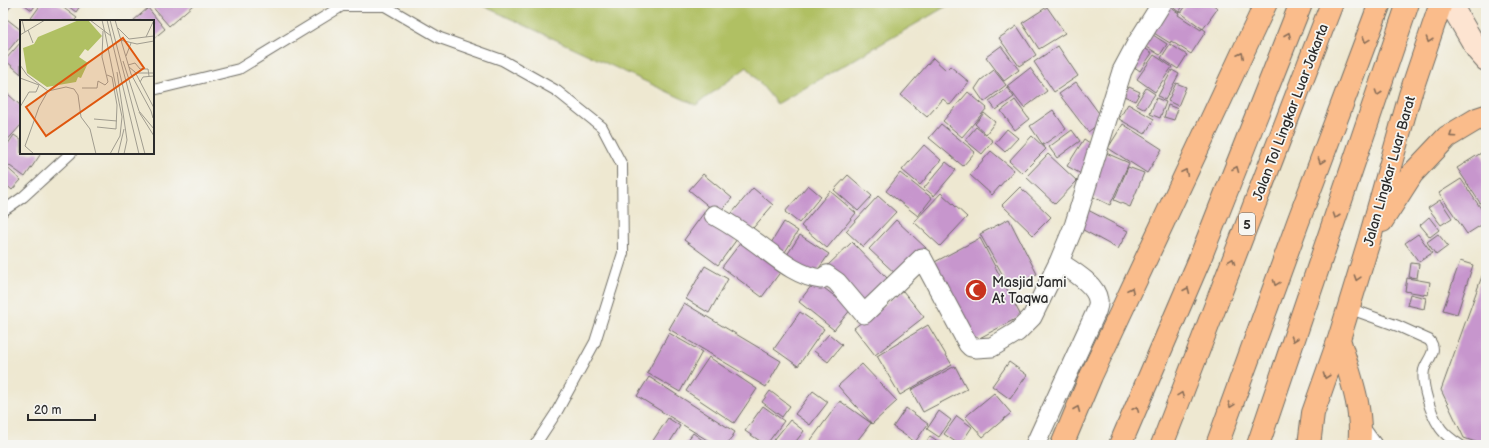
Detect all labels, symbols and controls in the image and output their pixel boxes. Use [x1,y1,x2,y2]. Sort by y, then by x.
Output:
inset map [20,20,154,154]
street label: Jalan Tol Lingkar Luar Jakarta [1249,21,1332,203]
one-way arrow [1284,32,1292,39]
one-way arrow [1363,36,1371,43]
one-way arrow [1425,36,1433,43]
one-way arrow [1236,52,1244,59]
one-way arrow [1374,89,1383,96]
street label: Jalan Lingkar Luar Barat [1360,93,1419,248]
one-way arrow [1449,130,1456,137]
one-way arrow [1317,158,1325,165]
one-way arrow [1231,166,1239,173]
one-way arrow [1180,169,1188,177]
one-way arrow [1332,212,1341,219]
road number: 5 [1239,213,1255,235]
one-way arrow [1228,257,1236,264]
place label: Masjid Jami At Taqwa [992,274,1066,307]
one-way arrow [1354,274,1362,281]
mosque icon: Masjid Jami At Taqwa [963,277,989,303]
one-way arrow [1272,280,1280,287]
one-way arrow [1182,286,1190,294]
one-way arrow [1126,287,1134,295]
one-way arrow [1290,335,1299,342]
one-way arrow [1322,372,1330,379]
one-way arrow [1177,392,1185,399]
scale bar [28,396,95,422]
one-way arrow [1228,402,1236,409]
text: 20 m [34,403,61,418]
one-way arrow [1073,405,1081,412]
one-way arrow [1131,406,1139,413]

